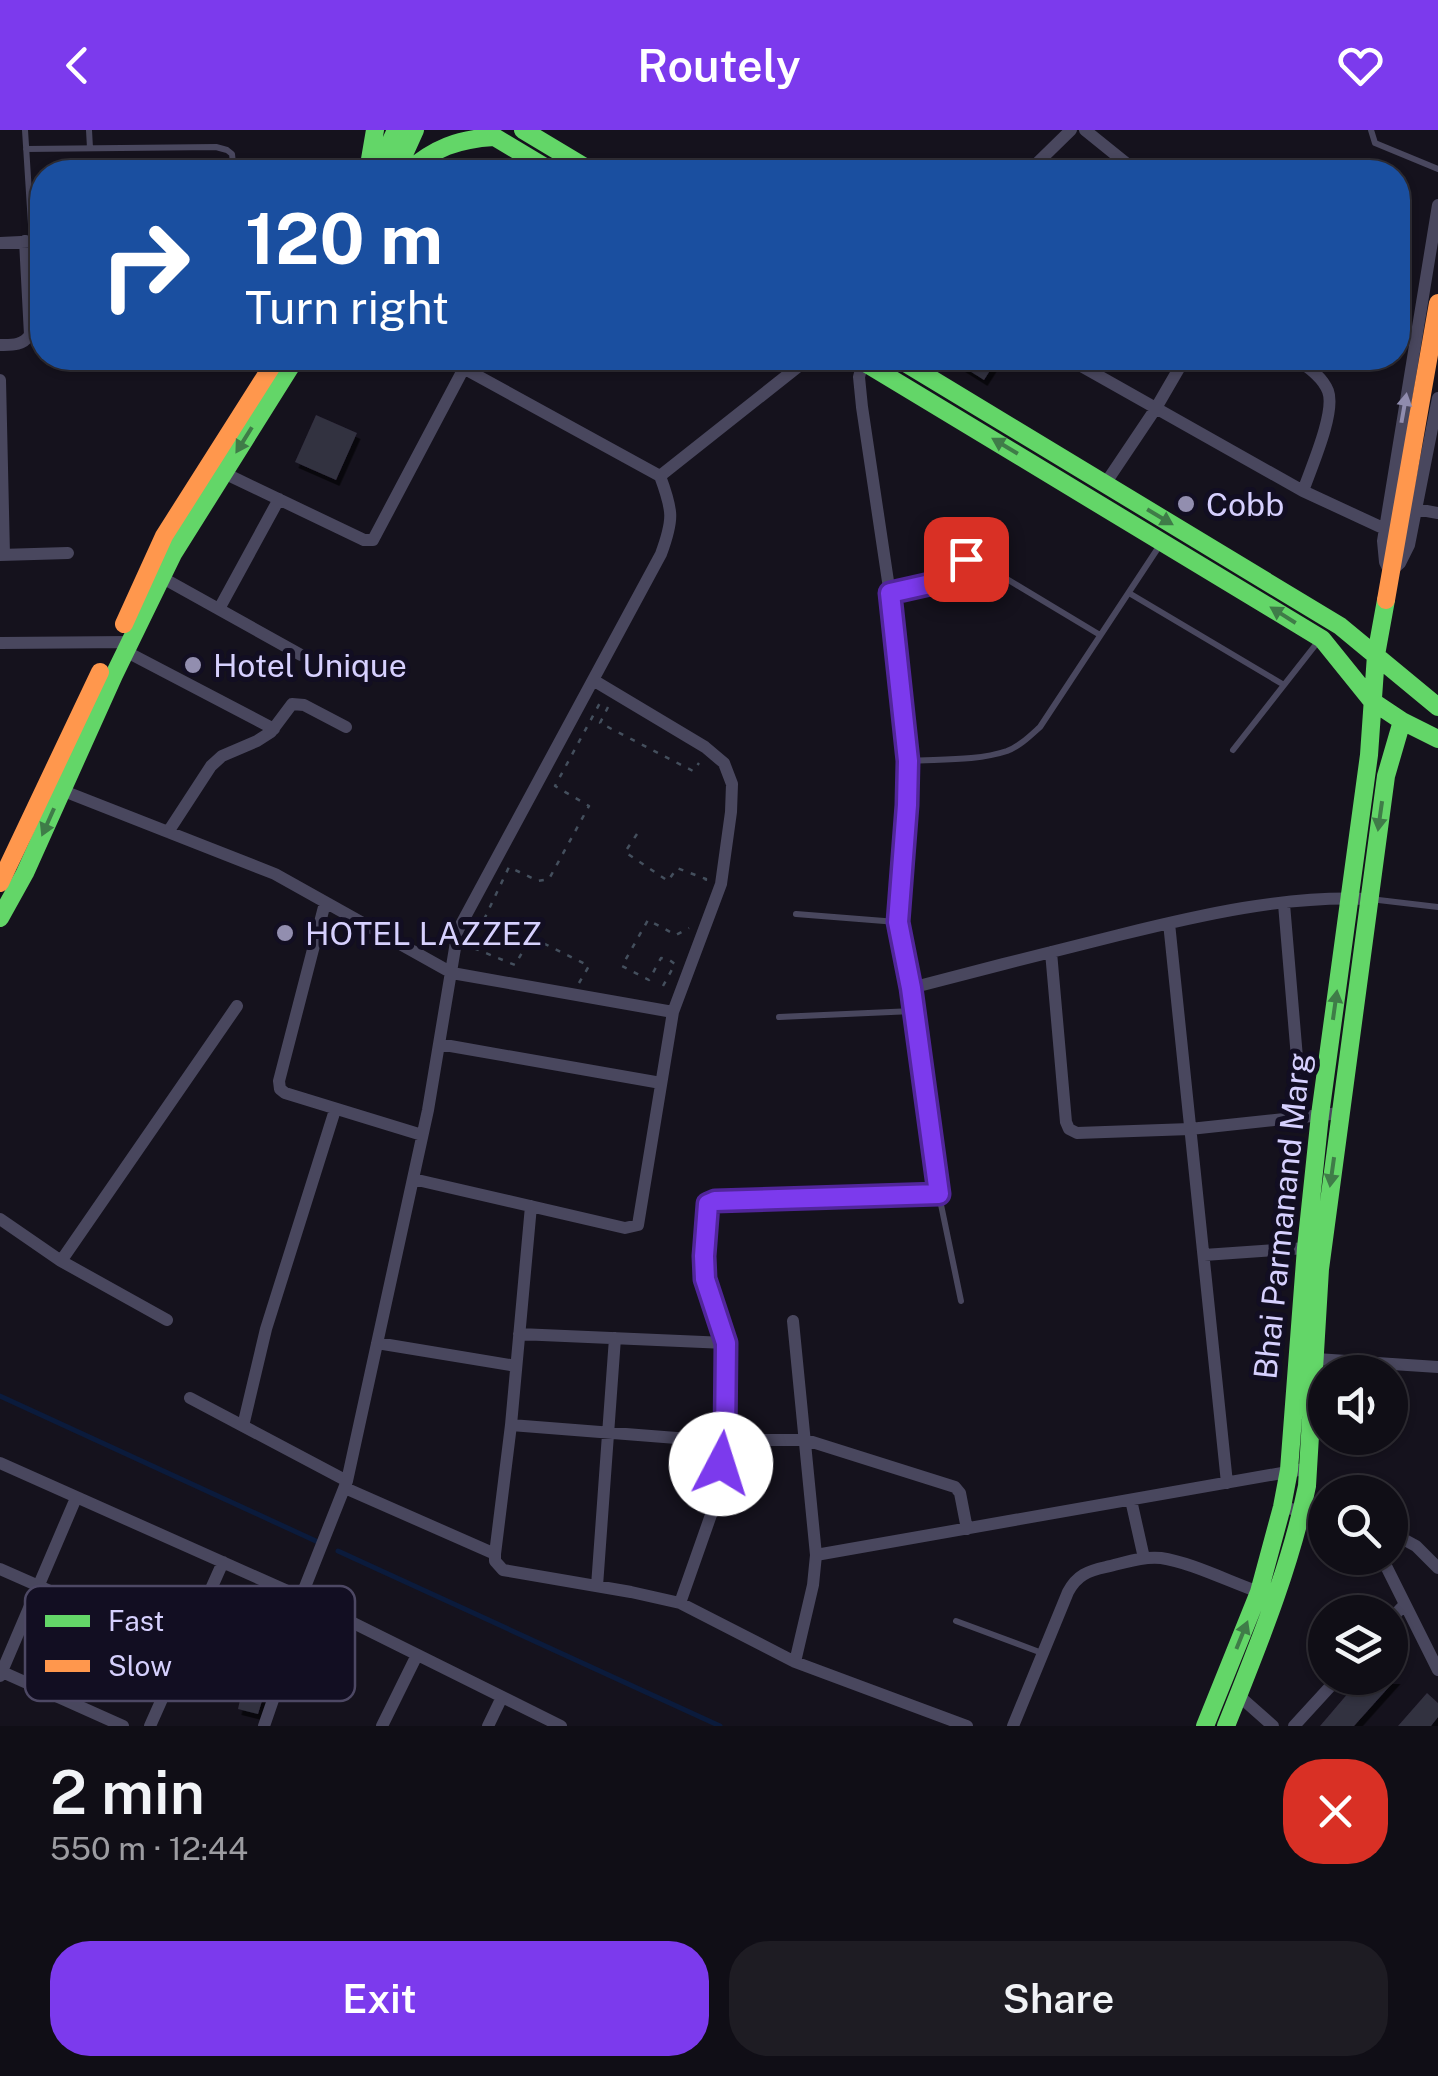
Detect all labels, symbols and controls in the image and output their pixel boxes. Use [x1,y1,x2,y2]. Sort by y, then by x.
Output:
icon: back [50,38,105,93]
icon: heart [1333,38,1388,93]
text: Routely [637,39,801,92]
text: 120 m [245,197,443,280]
icon: right [80,200,210,330]
text: Turn right [245,281,449,334]
one-way arrow [1397,391,1412,423]
one-way arrow [236,426,254,454]
one-way arrow [991,438,1019,455]
place label: Cobb [1206,486,1284,523]
marker: Cobb [1175,493,1197,515]
one-way arrow [1146,508,1174,525]
pin [924,517,1009,602]
icon: arrive [939,532,994,587]
one-way arrow [1269,606,1297,624]
place label: Hotel Unique [213,647,407,684]
marker: Hotel Unique [182,654,204,676]
one-way arrow [1372,800,1388,832]
one-way arrow [39,808,56,837]
place label: HOTEL LAZZEZ [305,915,542,952]
marker: HOTEL LAZZEZ [274,922,296,944]
one-way arrow [1327,988,1343,1020]
street label: Bhai Parmanand Marg [1246,1051,1318,1381]
one-way arrow [1324,1157,1340,1189]
map controls [1308,1355,1408,1695]
button: sound [1308,1355,1408,1455]
position arrow [669,1412,773,1516]
button: search [1308,1475,1408,1575]
legend [25,1586,355,1701]
button: layers [1308,1595,1408,1695]
text: Fast [108,1604,164,1637]
one-way arrow [1234,1620,1250,1650]
text: Slow [108,1649,172,1682]
text: 2 min [50,1757,205,1828]
button: close [1283,1759,1388,1864]
text: 550 m · 12:44 [50,1830,248,1867]
button: Exit [50,1941,709,2056]
button: Share [729,1941,1388,2056]

